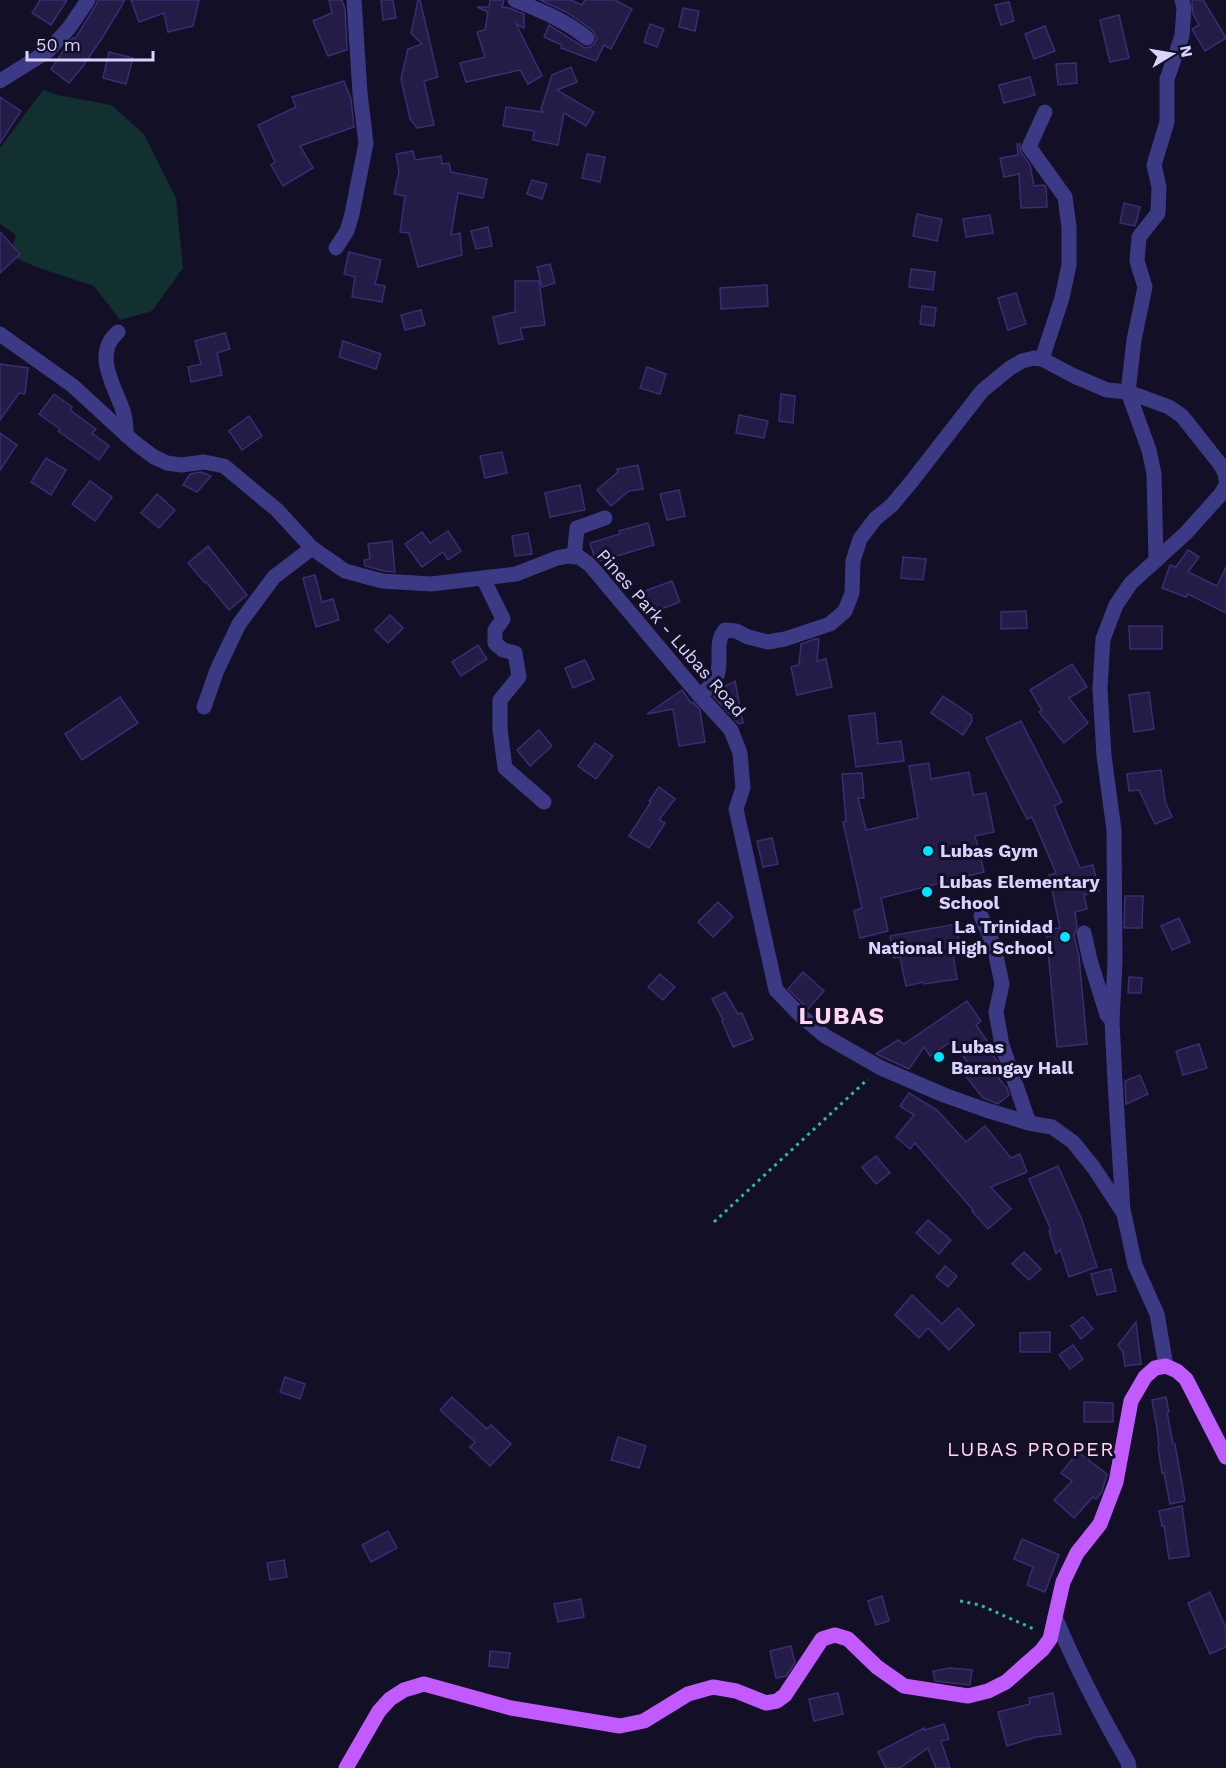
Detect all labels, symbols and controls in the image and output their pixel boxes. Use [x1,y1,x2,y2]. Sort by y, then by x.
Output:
scale bar [27,24,153,62]
north arrow [1142,24,1202,84]
text: 50 m [36,34,81,55]
text: N [1176,44,1197,59]
street label: Pines Park - Lubas Road [593,544,750,721]
place label: Lubas Gym [940,840,1038,861]
marker: Lubas Gym [921,844,935,858]
place label: Lubas Elementary School [939,871,1101,913]
marker: Lubas Elementary School [920,885,934,899]
place label: La Trinidad National High School [868,916,1053,958]
marker: La Trinidad National High School [1058,930,1072,944]
district label: LUBAS [799,1002,885,1030]
place label: Lubas Barangay Hall [951,1036,1073,1078]
marker: Lubas Barangay Hall [932,1050,946,1064]
district label: LUBAS PROPER [947,1437,1115,1461]

